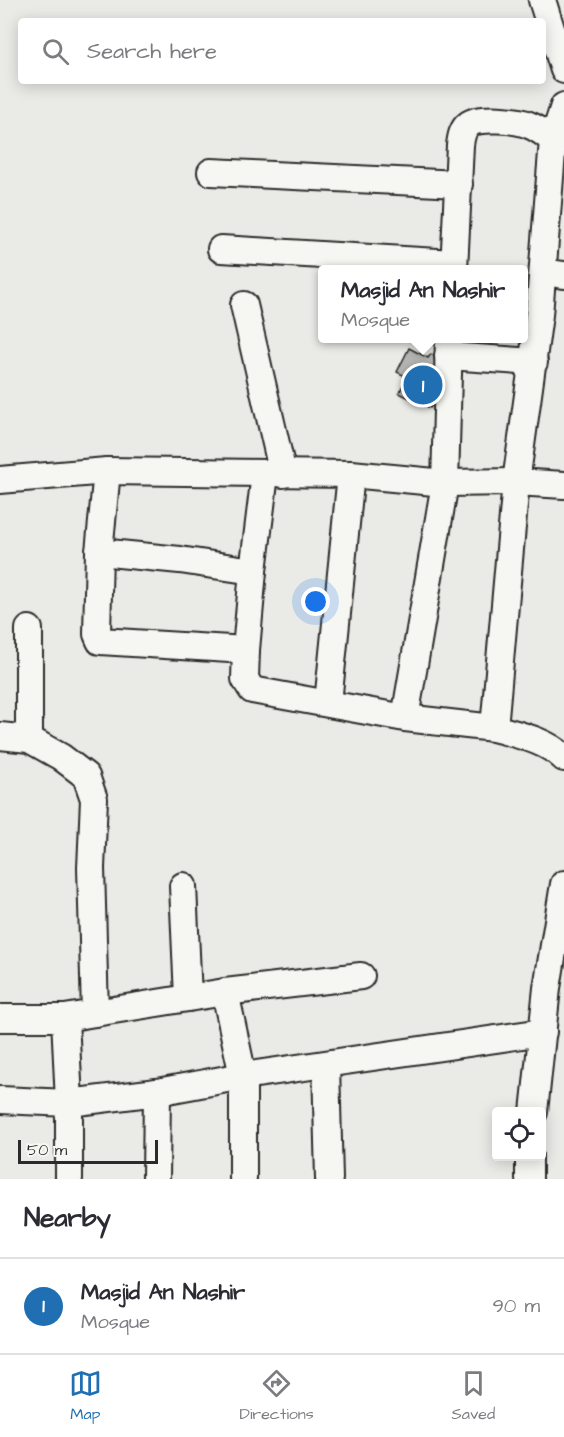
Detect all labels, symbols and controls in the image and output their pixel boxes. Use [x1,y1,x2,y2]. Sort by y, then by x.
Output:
search box [18,18,546,84]
icon: search [39,35,72,68]
text: Search here [87,36,217,67]
popup [318,265,528,343]
text: Masjid An Nashir [341,275,505,306]
text: Mosque [341,306,410,334]
pin: 1 [404,362,442,408]
your location [301,587,330,616]
map controls [492,1107,546,1161]
button: locate [492,1107,546,1161]
scale bar [18,1137,158,1164]
text: 50 m [27,1139,67,1161]
text: Nearby [24,1200,111,1236]
text: Masjid An Nashir [81,1277,245,1308]
text: 1 [42,1292,45,1320]
text: 90 m [492,1292,540,1320]
text: Mosque [81,1308,150,1336]
tab: Map [69,1367,102,1425]
tab: Directions [240,1367,314,1425]
tab: Saved [452,1367,495,1425]

